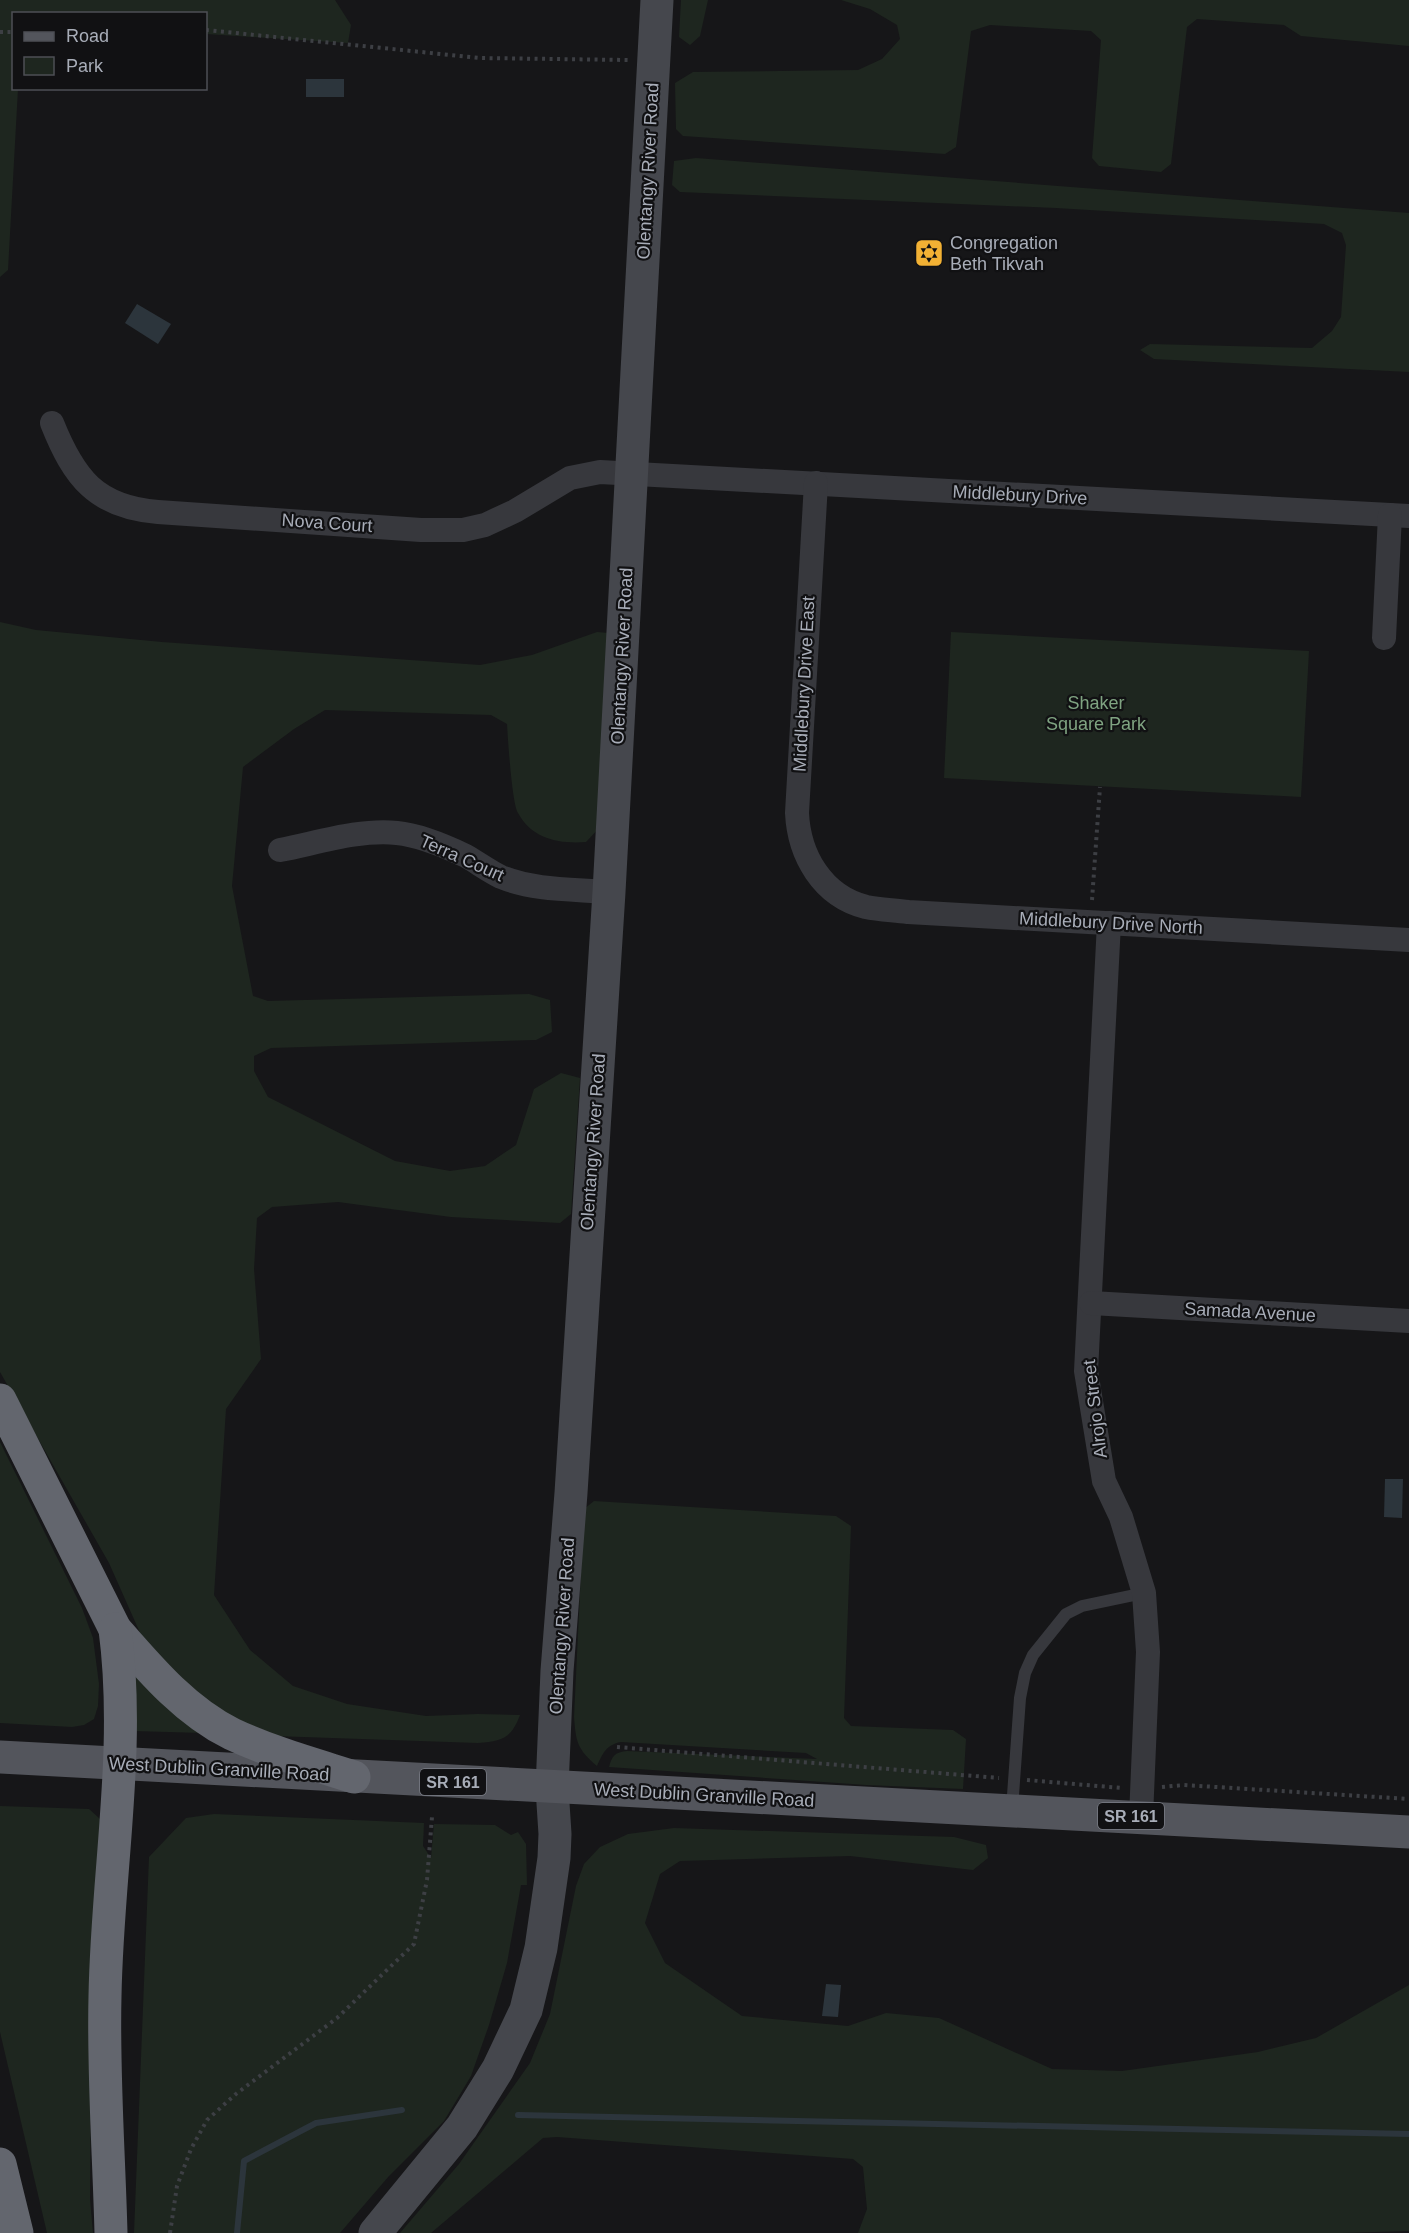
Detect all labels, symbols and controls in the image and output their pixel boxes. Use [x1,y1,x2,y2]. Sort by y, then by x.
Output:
legend [12,12,207,90]
text: Road [66,26,109,46]
text: Park [66,56,104,76]
street label: Olentangy River Road [633,82,663,260]
place label: Congregation Beth Tikvah [950,233,1058,274]
synagogue icon: Congregation Beth Tikvah [913,237,945,269]
street label: Middlebury Drive [952,481,1088,509]
street label: Nova Court [281,510,373,536]
street label: Olentangy River Road [607,567,637,745]
street label: Middlebury Drive East [789,596,819,772]
park label: Shaker Square Park [1046,693,1147,734]
street label: Terra Court [417,831,507,885]
street label: Middlebury Drive North [1019,908,1203,938]
street label: Olentangy River Road [577,1053,609,1231]
street label: Samada Avenue [1184,1299,1316,1325]
street label: Alrojo Street [1079,1359,1111,1459]
street label: Olentangy River Road [546,1537,578,1715]
street label: West Dublin Granville Road [108,1753,330,1785]
road number: SR 161 [420,1769,486,1795]
street label: West Dublin Granville Road [593,1779,815,1811]
road number: SR 161 [1098,1803,1164,1829]

